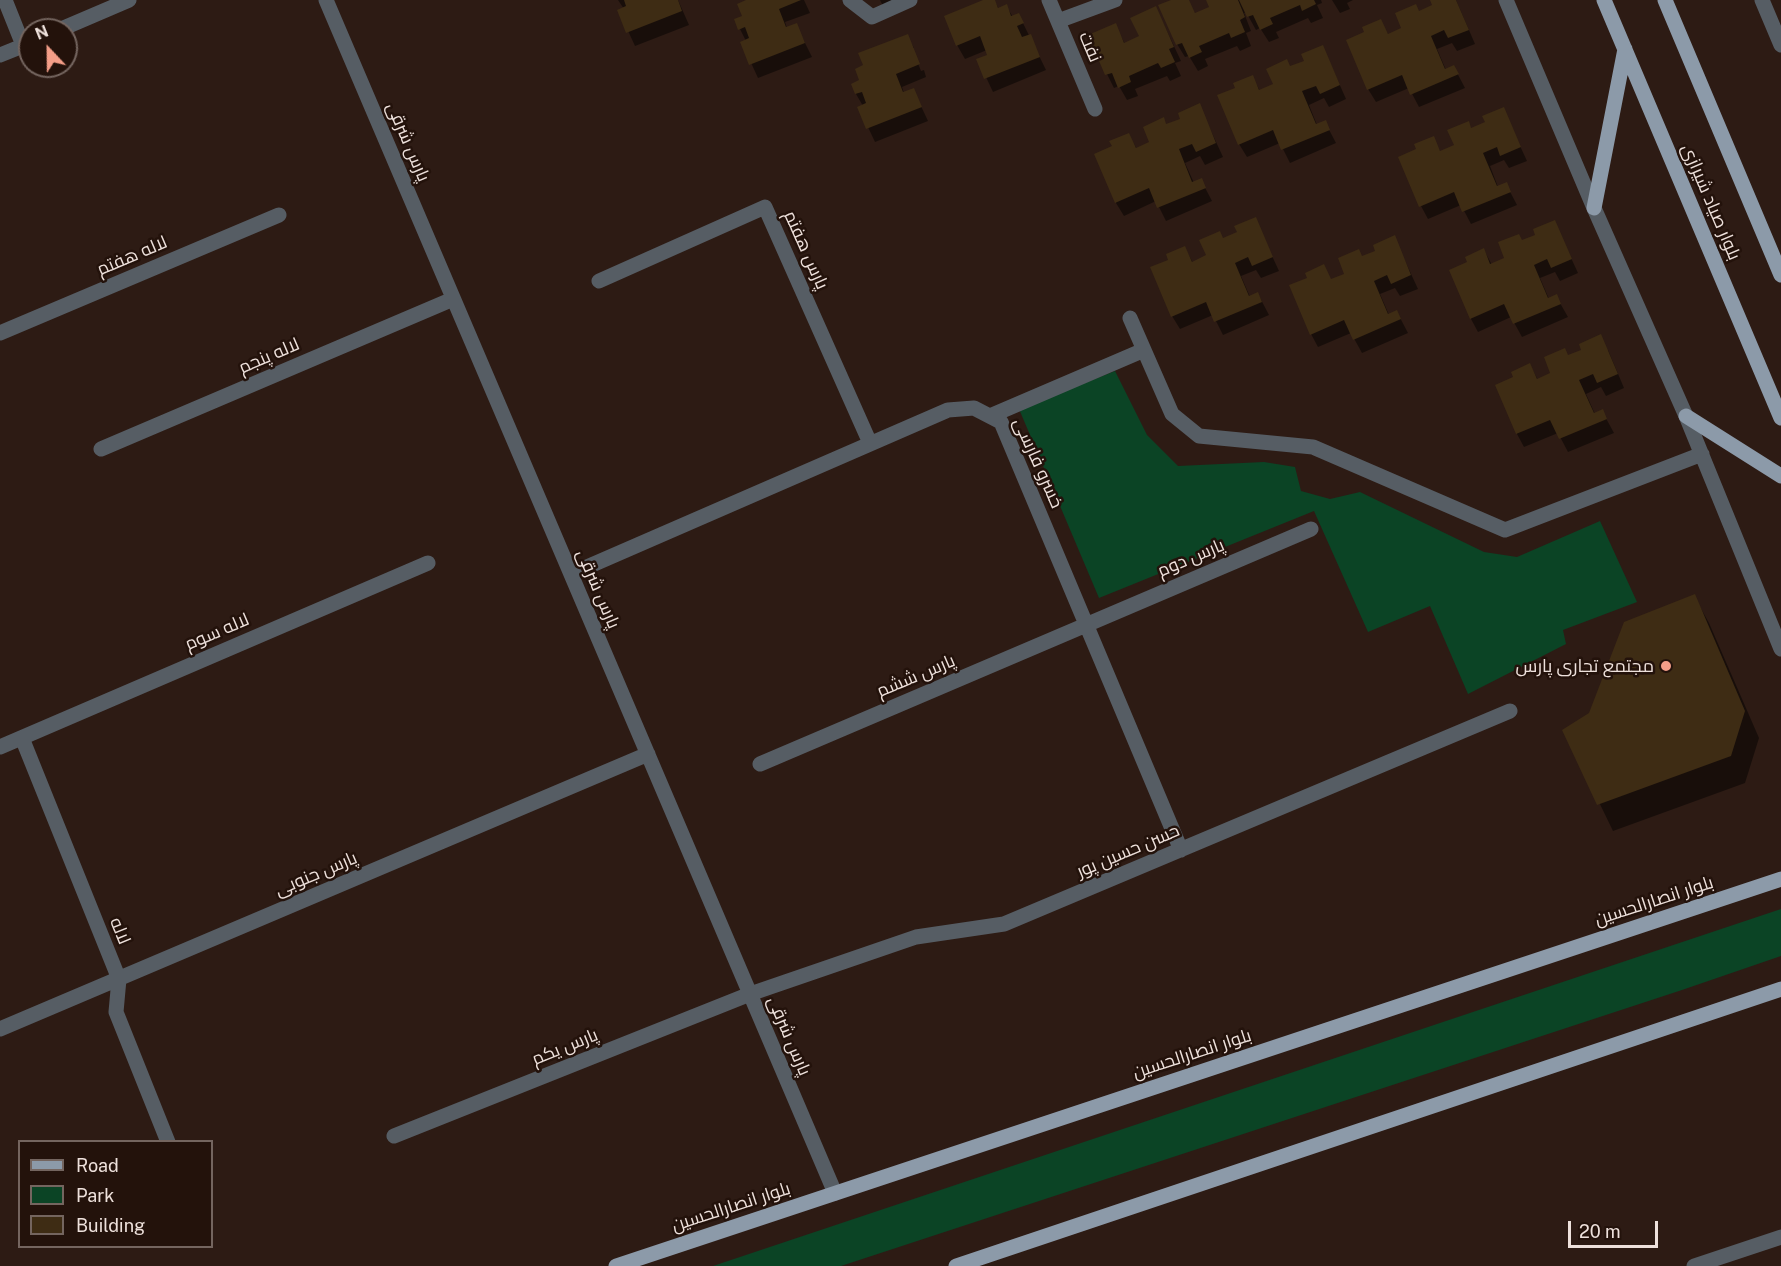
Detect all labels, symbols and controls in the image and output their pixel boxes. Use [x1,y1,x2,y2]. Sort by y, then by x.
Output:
north arrow [18,18,78,78]
text: N [32,22,51,44]
street label: نفت [1074,29,1106,65]
street label: پارس شرقی [382,99,434,185]
street label: بلوار صیاد شیرازی [1677,141,1745,263]
street label: پارس هفتم [779,207,833,293]
street label: لاله هفتم [94,232,170,280]
street label: لاله پنجم [235,334,303,378]
street label: خسرو فارسی [1009,415,1067,511]
street label: پارس دوم [1154,534,1228,582]
street label: پارس شرقی [572,546,624,632]
street label: لاله سوم [182,609,252,655]
street label: پارس ششم [873,650,959,702]
place label: مجتمع تجاری پارس [1516,655,1654,677]
marker: مجتمع تجاری پارس [1659,659,1673,673]
street label: حسن حسین پور [1073,820,1183,882]
street label: پارس جنوبی [272,847,360,901]
street label: بلوار انصارالحسین [1592,872,1716,930]
street label: لاله [105,914,135,948]
street label: پارس شرقی [763,993,815,1079]
street label: پارس یکم [529,1024,601,1070]
street label: بلوار انصارالحسین [1130,1025,1254,1083]
legend [18,1140,213,1248]
text: Road [76,1155,119,1176]
street label: بلوار انصارالحسین [669,1178,793,1236]
text: Park [76,1185,114,1206]
scale bar [1571,1209,1661,1247]
text: Building [76,1215,145,1236]
text: 20 m [1579,1221,1621,1242]

